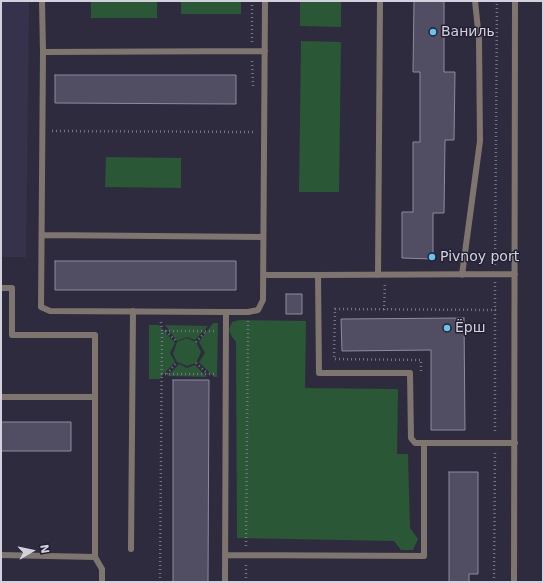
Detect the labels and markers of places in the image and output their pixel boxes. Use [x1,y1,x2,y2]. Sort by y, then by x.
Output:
place label: Ваниль [441,24,495,40]
marker: Ваниль [428,27,438,37]
place label: Pivnoy port [440,249,519,265]
marker: Pivnoy port [427,252,437,262]
place label: Ёрш [455,320,486,336]
marker: Ёрш [442,323,452,333]

